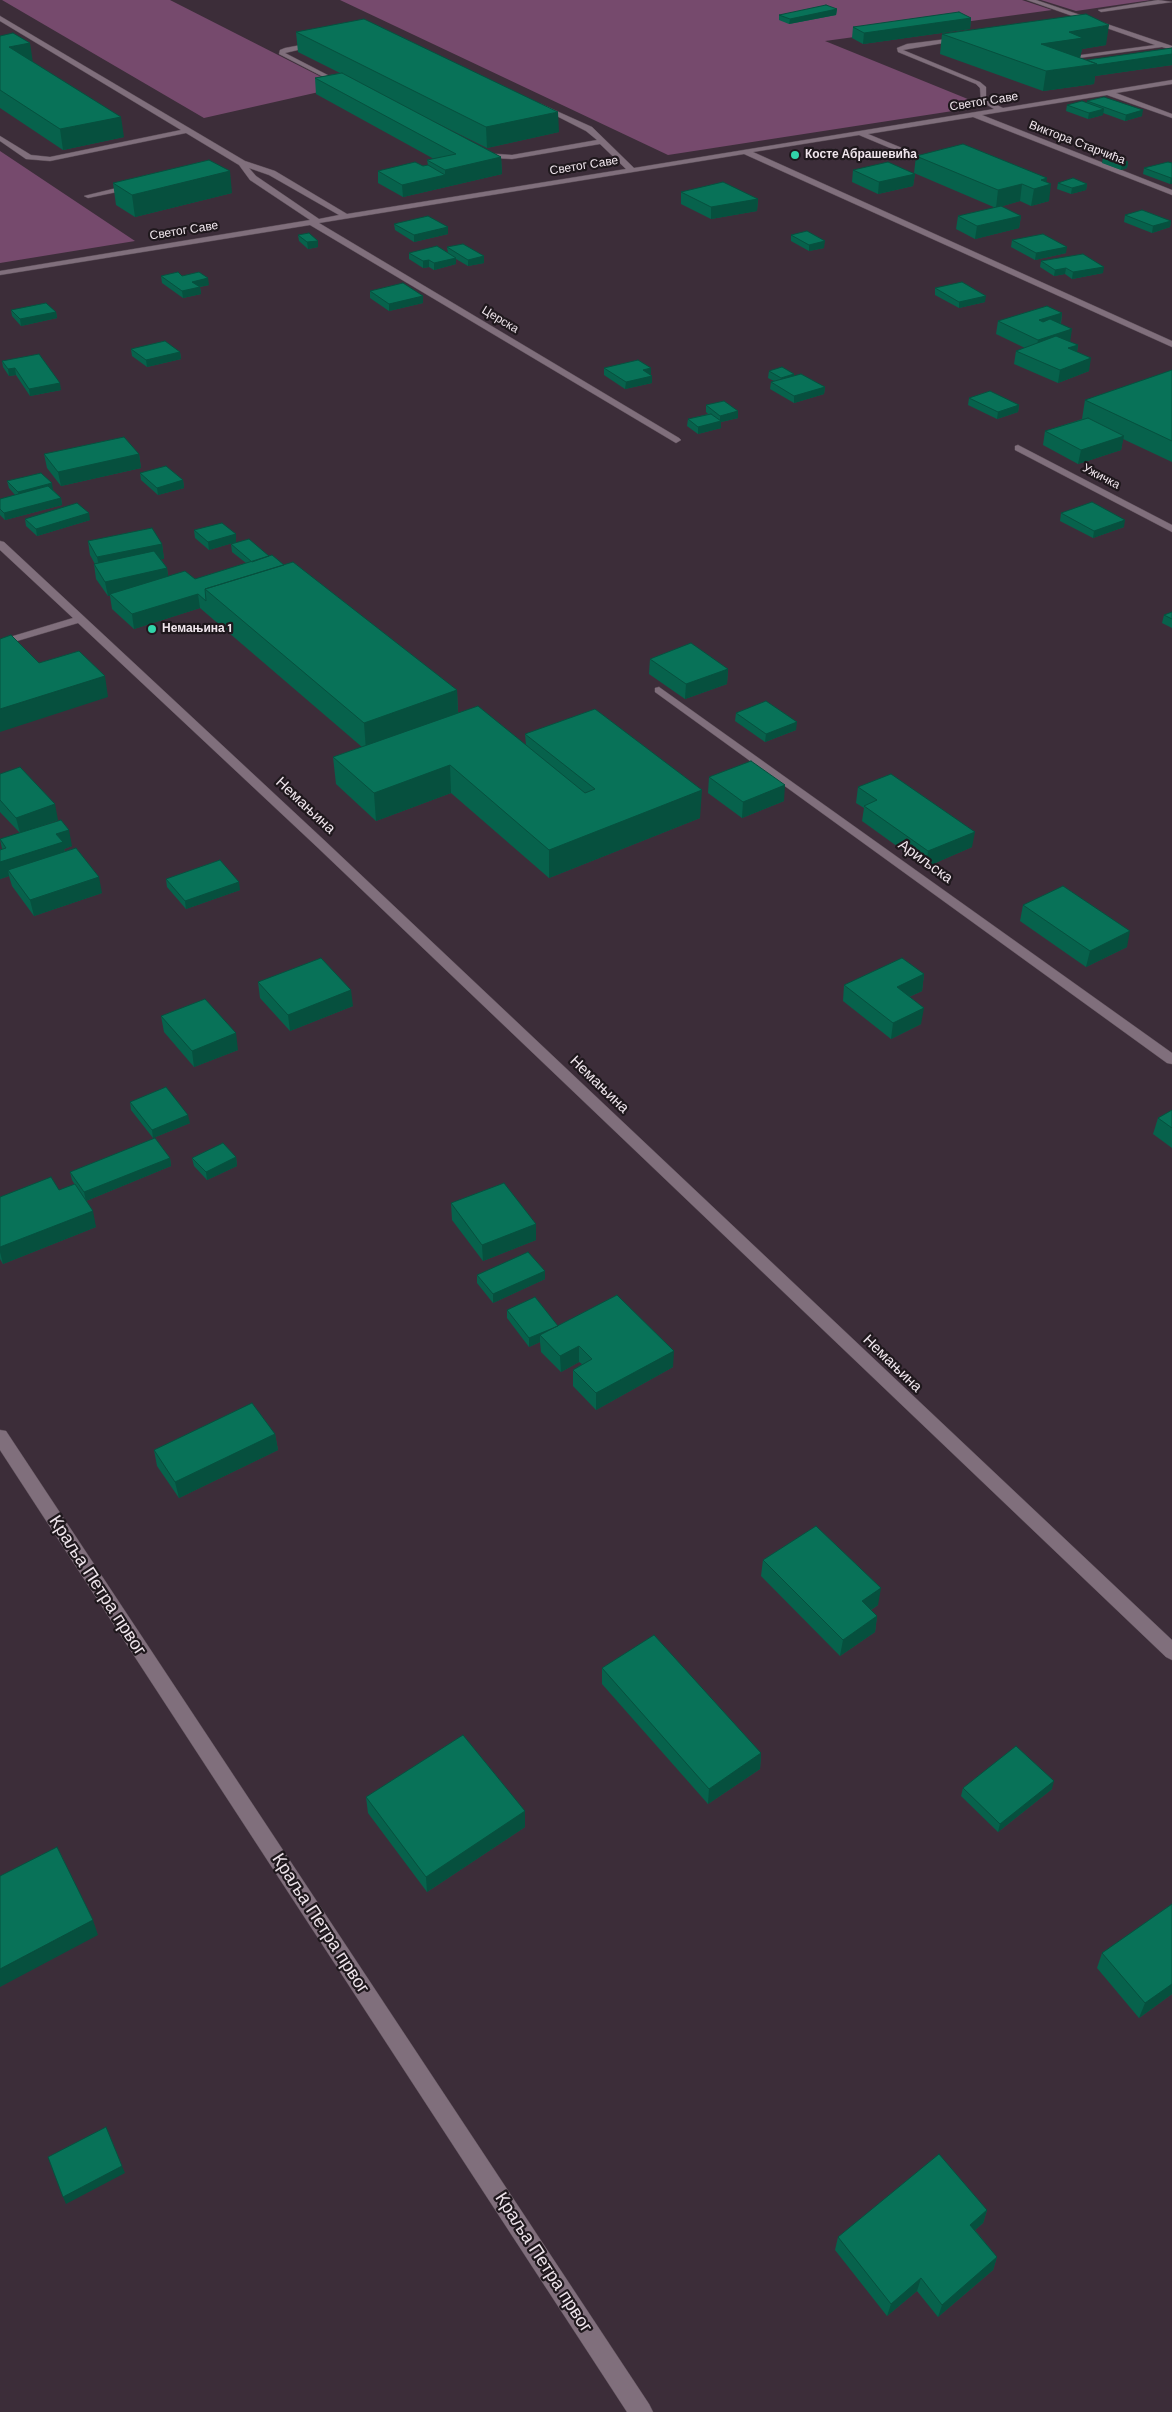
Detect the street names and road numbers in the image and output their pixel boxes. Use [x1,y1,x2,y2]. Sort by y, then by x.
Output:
street label: Светог Саве [949,89,1019,115]
street label: Виктора Старчића [1027,118,1127,168]
street label: Светог Саве [549,153,619,179]
street label: Светог Саве [149,218,219,244]
street label: Церска [479,303,521,337]
street label: Ужичка [1080,461,1122,493]
street label: Немањина [271,774,339,838]
street label: Ариљска [894,836,956,888]
street label: Немањина [566,1052,632,1118]
street label: Немањина [859,1331,925,1397]
street label: Краља Петра првог [44,1512,150,1660]
street label: Краља Петра првог [267,1850,373,1998]
street label: Краља Петра првог [490,2189,596,2337]

